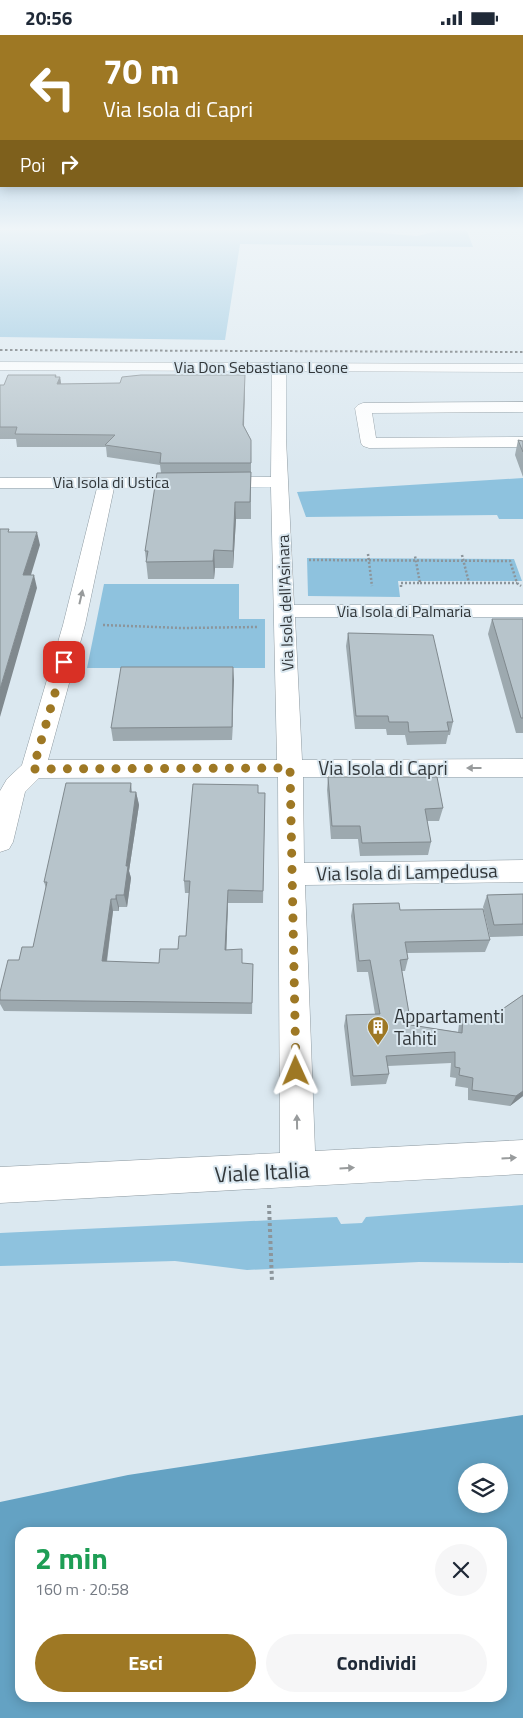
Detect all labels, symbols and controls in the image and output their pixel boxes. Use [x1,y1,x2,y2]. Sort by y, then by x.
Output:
text: 20:56 [25,3,72,32]
text: 70 m [103,44,179,98]
icon: left [20,55,85,120]
text: Via Isola di Capri [103,92,253,126]
text: Poi [20,150,45,179]
icon: right [55,150,83,178]
street label: Via Don Sebastiano Leone [174,355,348,379]
street label: Via Isola di Ustica [53,470,169,494]
street label: Via Isola dell'Asinara [271,534,299,672]
one-way arrow [77,589,85,604]
street label: Via Isola di Palmaria [337,599,471,623]
pin [43,641,85,683]
icon: arrive [50,648,78,676]
street label: Via Isola di Capri [318,753,448,782]
one-way arrow [466,764,482,772]
street label: Via Isola di Lampedusa [316,855,498,888]
place label: Appartamenti Tahiti [394,1001,504,1052]
building icon: Appartamenti Tahiti [366,1015,390,1046]
position arrow [269,1044,321,1096]
one-way arrow [293,1113,301,1129]
street label: Viale Italia [214,1153,310,1191]
one-way arrow [501,1153,517,1161]
one-way arrow [339,1163,355,1171]
map controls [458,1463,508,1513]
button: layers [458,1463,508,1513]
text: 2 min [35,1535,108,1581]
button: close [435,1544,487,1596]
text: 160 m · 20:58 [35,1577,129,1601]
button: Esci [35,1634,256,1692]
button: Condividi [266,1634,487,1692]

